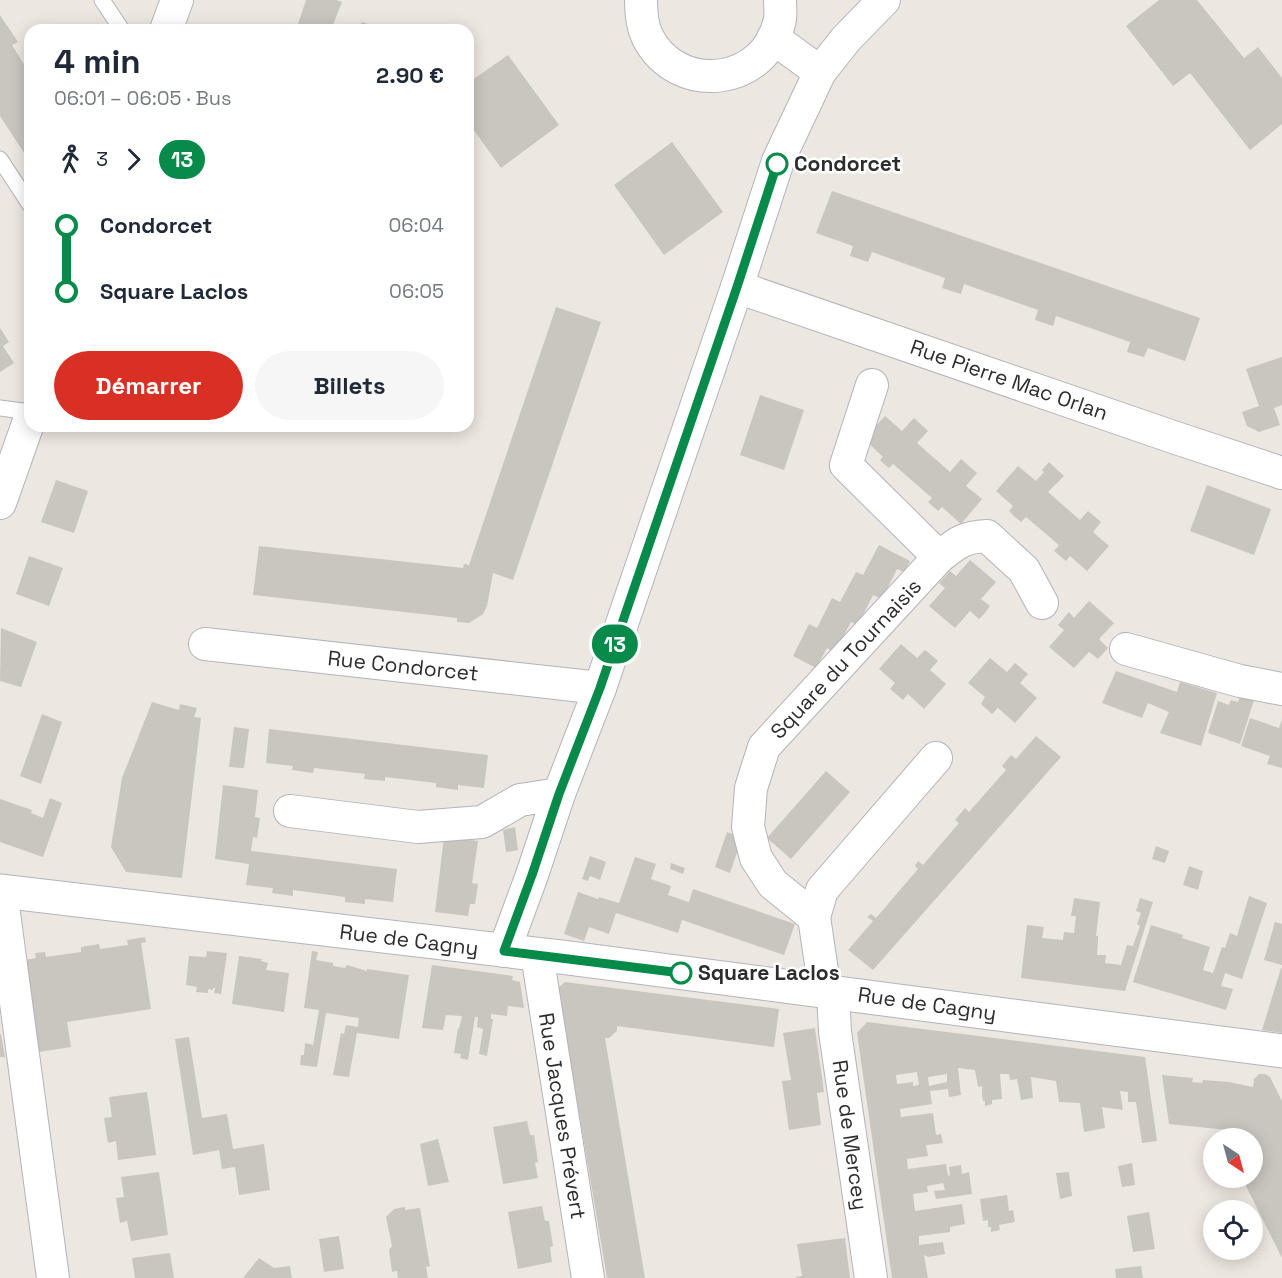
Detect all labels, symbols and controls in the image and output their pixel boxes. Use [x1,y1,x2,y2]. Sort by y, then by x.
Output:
text: 4 min [54,41,141,83]
text: 2.90 € [376,61,444,89]
text: 06:01 – 06:05 · Bus [54,85,232,111]
icon: walk [54,143,87,176]
icon: forward [117,143,150,176]
text: 3 [96,146,108,172]
text: 13 [171,146,193,173]
place label: Condorcet [794,150,901,177]
marker: Condorcet [766,153,788,175]
text: Condorcet [100,211,212,239]
text: 06:04 [389,212,444,238]
text: Square Laclos [100,277,248,305]
text: 06:05 [389,278,444,304]
street label: Rue Pierre Mac Orlan [907,333,1112,426]
button: Démarrer [54,351,243,420]
button: Billets [255,351,444,420]
street label: Square du Tournaisis [764,573,927,744]
line badge: 13 [588,624,642,664]
text: 13 [604,631,626,658]
street label: Rue Condorcet [326,644,480,687]
street label: Rue de Cagny [338,918,480,961]
place label: Square Laclos [698,959,840,986]
marker: Square Laclos [670,962,692,984]
street label: Rue de Cagny [856,980,998,1027]
street label: Rue Jacques Prévert [533,1011,592,1221]
street label: Rue de Mercey [827,1058,874,1212]
north arrow [1203,1128,1263,1188]
map controls [1203,1128,1263,1260]
button: locate [1203,1200,1263,1260]

